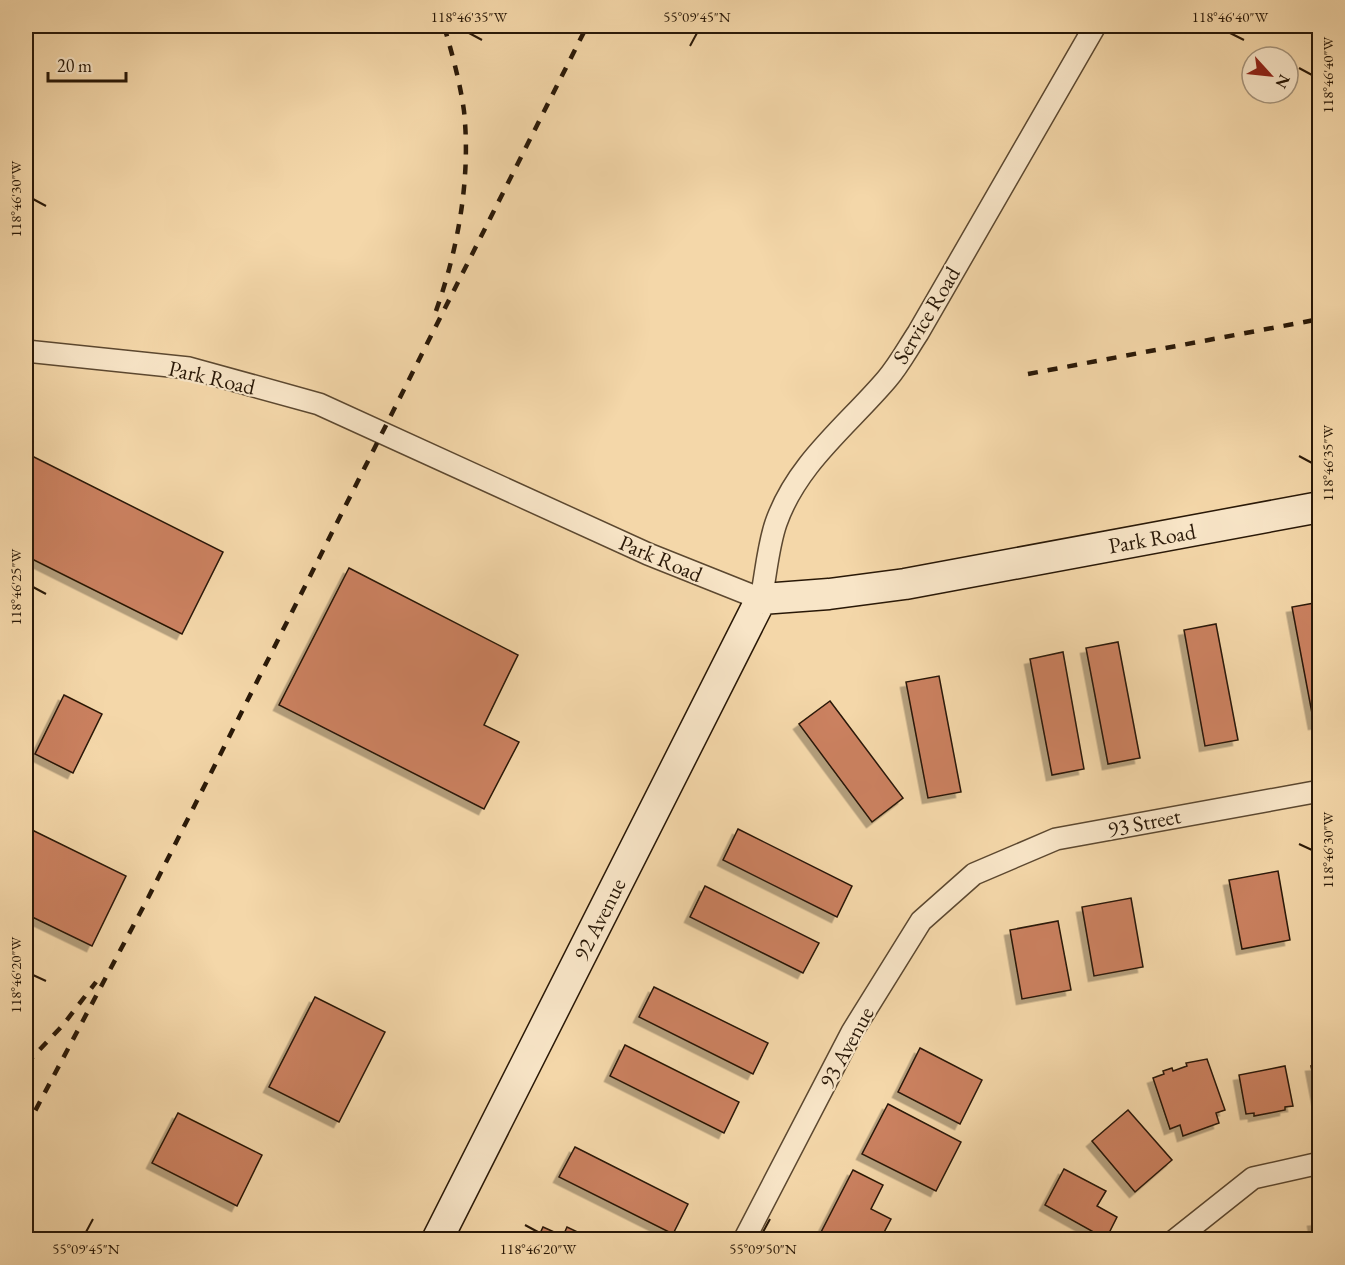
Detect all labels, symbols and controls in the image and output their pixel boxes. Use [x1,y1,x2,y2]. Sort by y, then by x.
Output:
text: 118°46'35"W [431,7,507,26]
text: 55°09'45"N [663,7,731,26]
text: 118°46'40"W [1192,7,1268,26]
text: 118°46'40"W [1318,37,1337,113]
scale bar [48,45,126,83]
north arrow [1240,45,1300,105]
text: 20 m [57,54,92,77]
text: N [1271,71,1295,92]
text: 118°46'30"W [6,161,25,237]
street label: Service Road [886,260,967,369]
street label: Park Road [166,353,259,402]
text: 118°46'35"W [1318,425,1337,501]
street label: Park Road [1106,516,1199,560]
street label: Park Road [615,528,708,589]
text: 118°46'25"W [6,549,25,625]
street label: 93 Street [1105,801,1183,844]
text: 118°46'30"W [1318,812,1337,888]
street label: 92 Avenue [566,873,633,965]
text: 118°46'20"W [6,937,25,1013]
street label: 93 Avenue [812,1001,881,1093]
text: 55°09'45"N [52,1239,120,1258]
text: 118°46'20"W [500,1239,576,1258]
text: 55°09'50"N [729,1239,797,1258]

